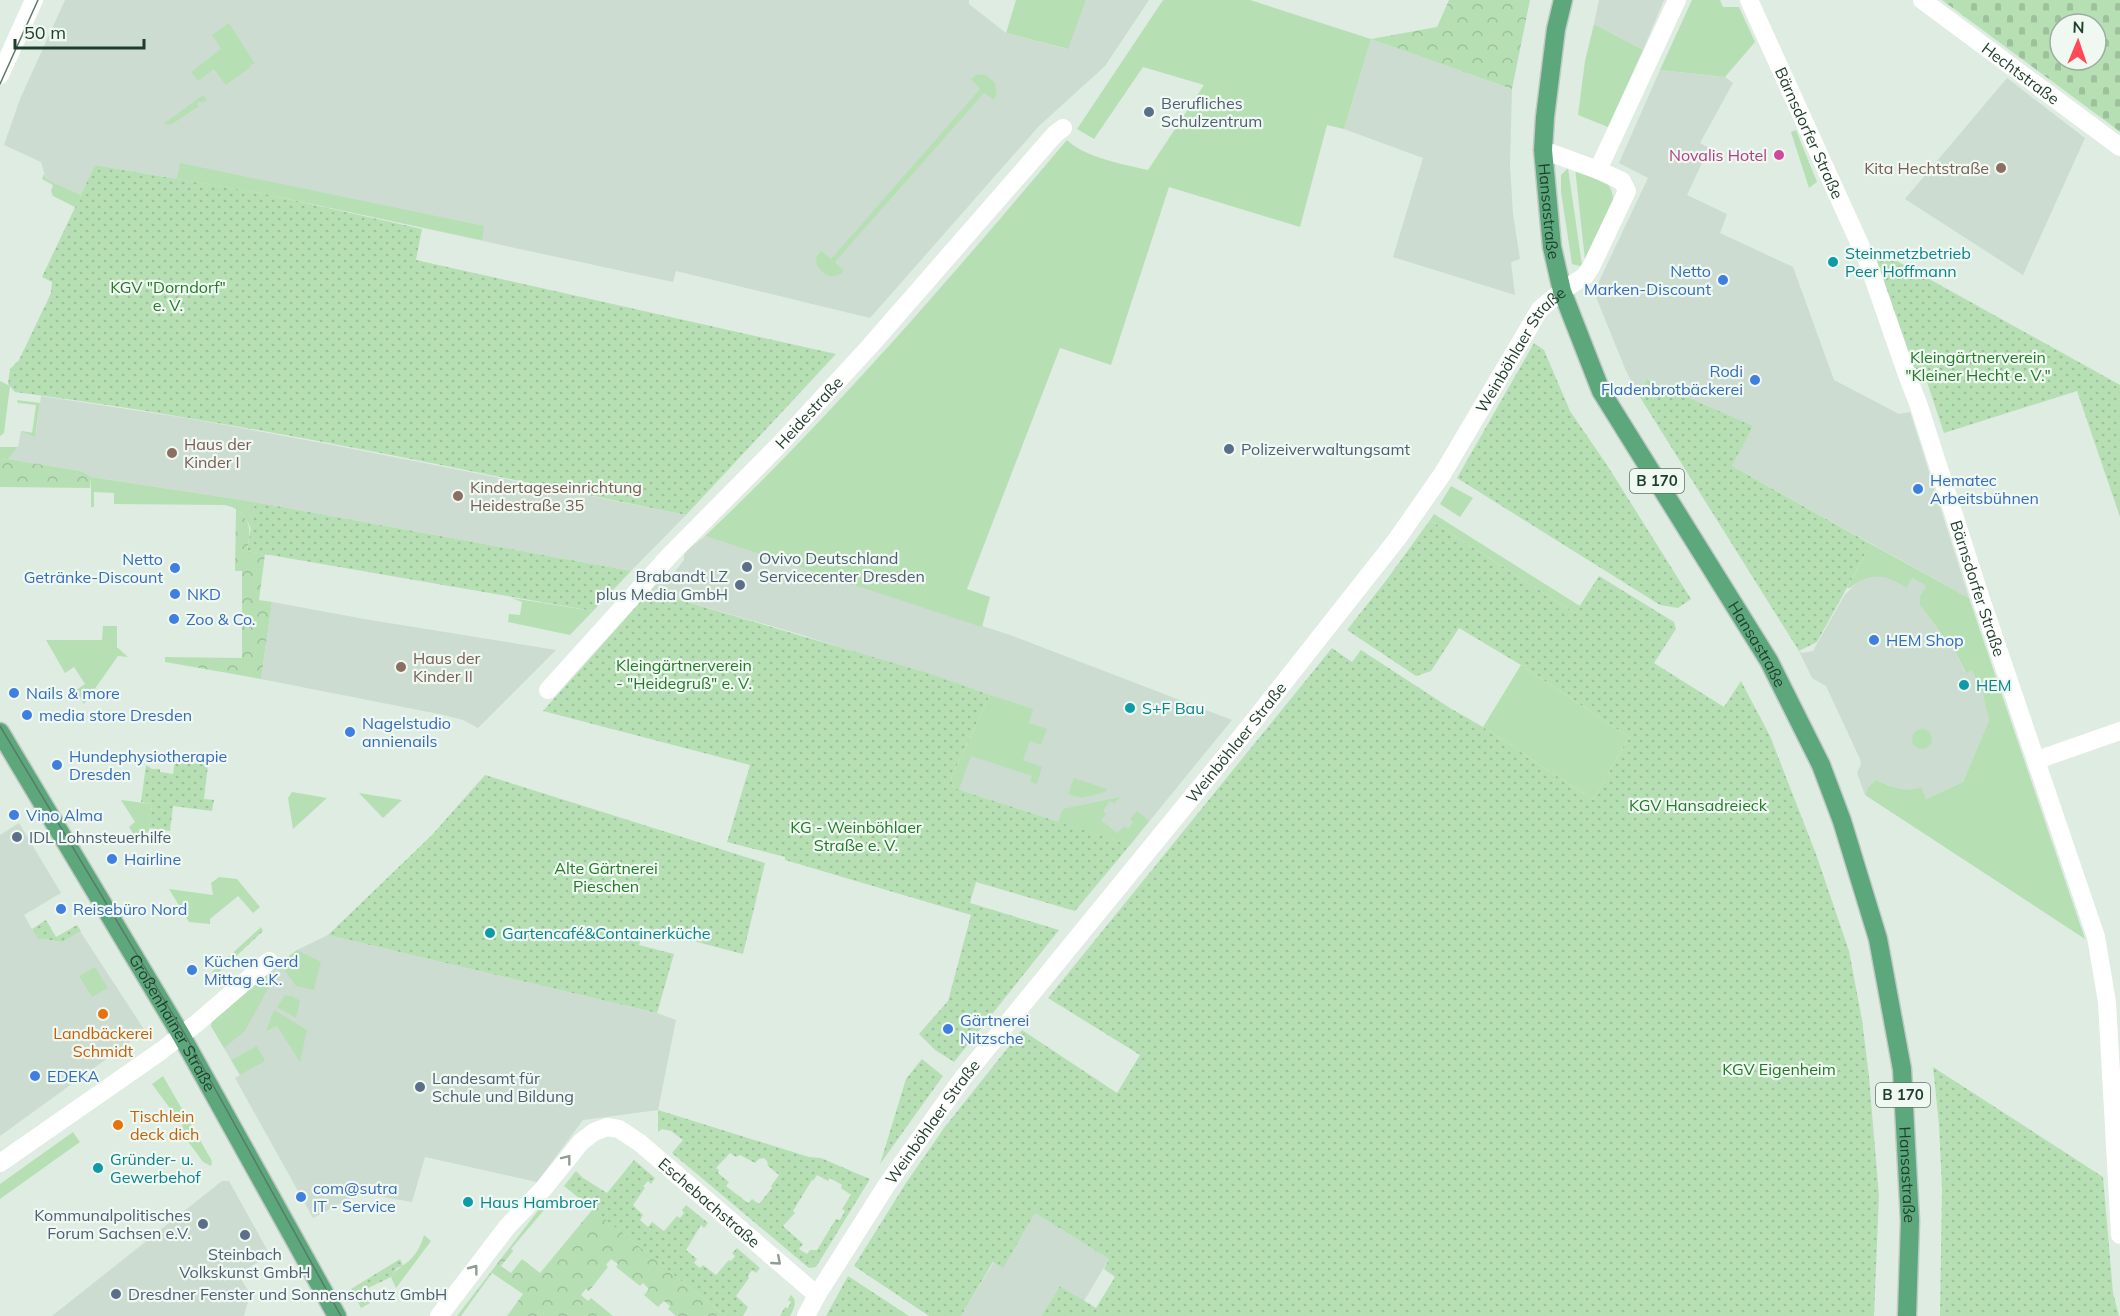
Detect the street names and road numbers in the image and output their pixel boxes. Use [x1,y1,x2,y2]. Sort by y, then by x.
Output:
street label: Hechtstraße [1978,38,2063,109]
street label: Bärnsdorfer Straße [1771,64,1848,202]
street label: Hansastraße [1534,162,1564,261]
street label: Weinböhlaer Straße [1471,282,1570,416]
street label: Heidestraße [771,372,847,453]
road number: B 170 [1630,469,1684,493]
street label: Bärnsdorfer Straße [1946,517,2010,659]
street label: Hansastraße [1724,597,1790,690]
street label: Weinböhlaer Straße [1182,678,1290,807]
street label: Großenhainer Straße [125,950,220,1095]
street label: Weinböhlaer Straße [881,1055,984,1188]
road number: B 170 [1876,1083,1930,1107]
street label: Hansastraße [1895,1126,1920,1223]
street label: Eschebachstraße [655,1153,764,1252]

